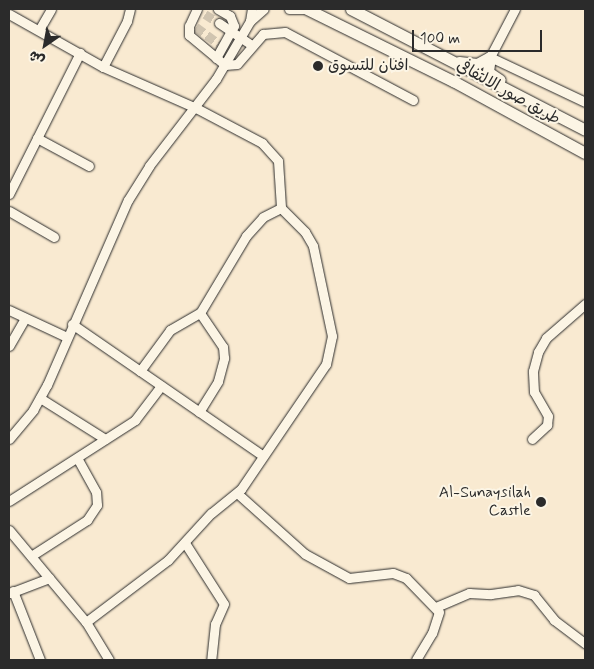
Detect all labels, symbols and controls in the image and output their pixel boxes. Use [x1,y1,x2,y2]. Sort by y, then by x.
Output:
north arrow [20,20,70,70]
scale bar [414,20,544,52]
text: 100 m [420,29,460,49]
text: ش [25,46,48,69]
place label: افنان للتسوق [328,56,408,76]
street label: طريق صور الالتفافي [453,57,563,129]
marker: افنان للتسوق [312,60,324,72]
place label: Al-Sunaysilah Castle [439,483,531,521]
marker: Al-Sunaysilah Castle [535,496,547,508]

